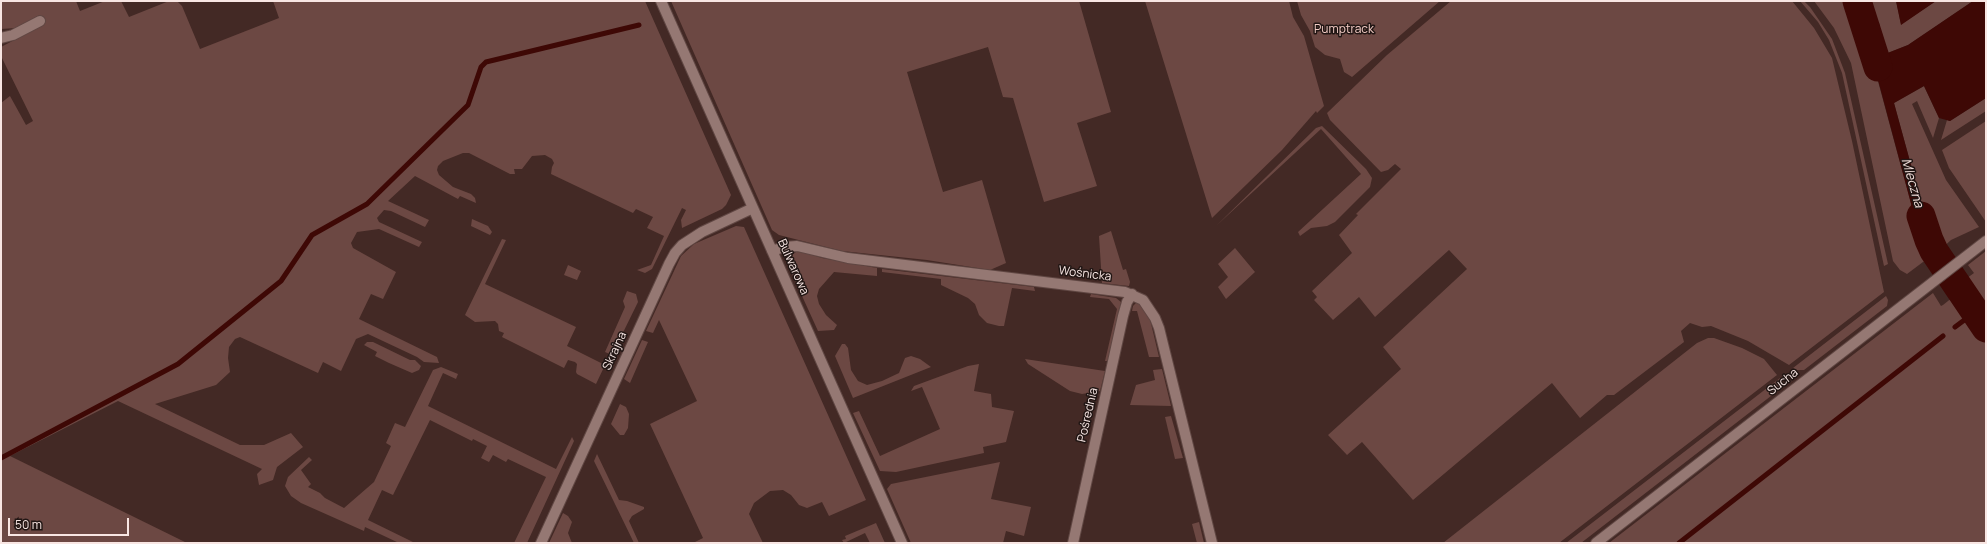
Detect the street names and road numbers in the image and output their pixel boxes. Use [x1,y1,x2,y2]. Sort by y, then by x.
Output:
street label: Bulwarowa [774,237,812,297]
street label: Wośnicka [1058,264,1112,284]
street label: Skrajna [600,329,630,373]
street label: Sucha [1765,366,1801,398]
street label: Pośrednia [1075,386,1101,444]

